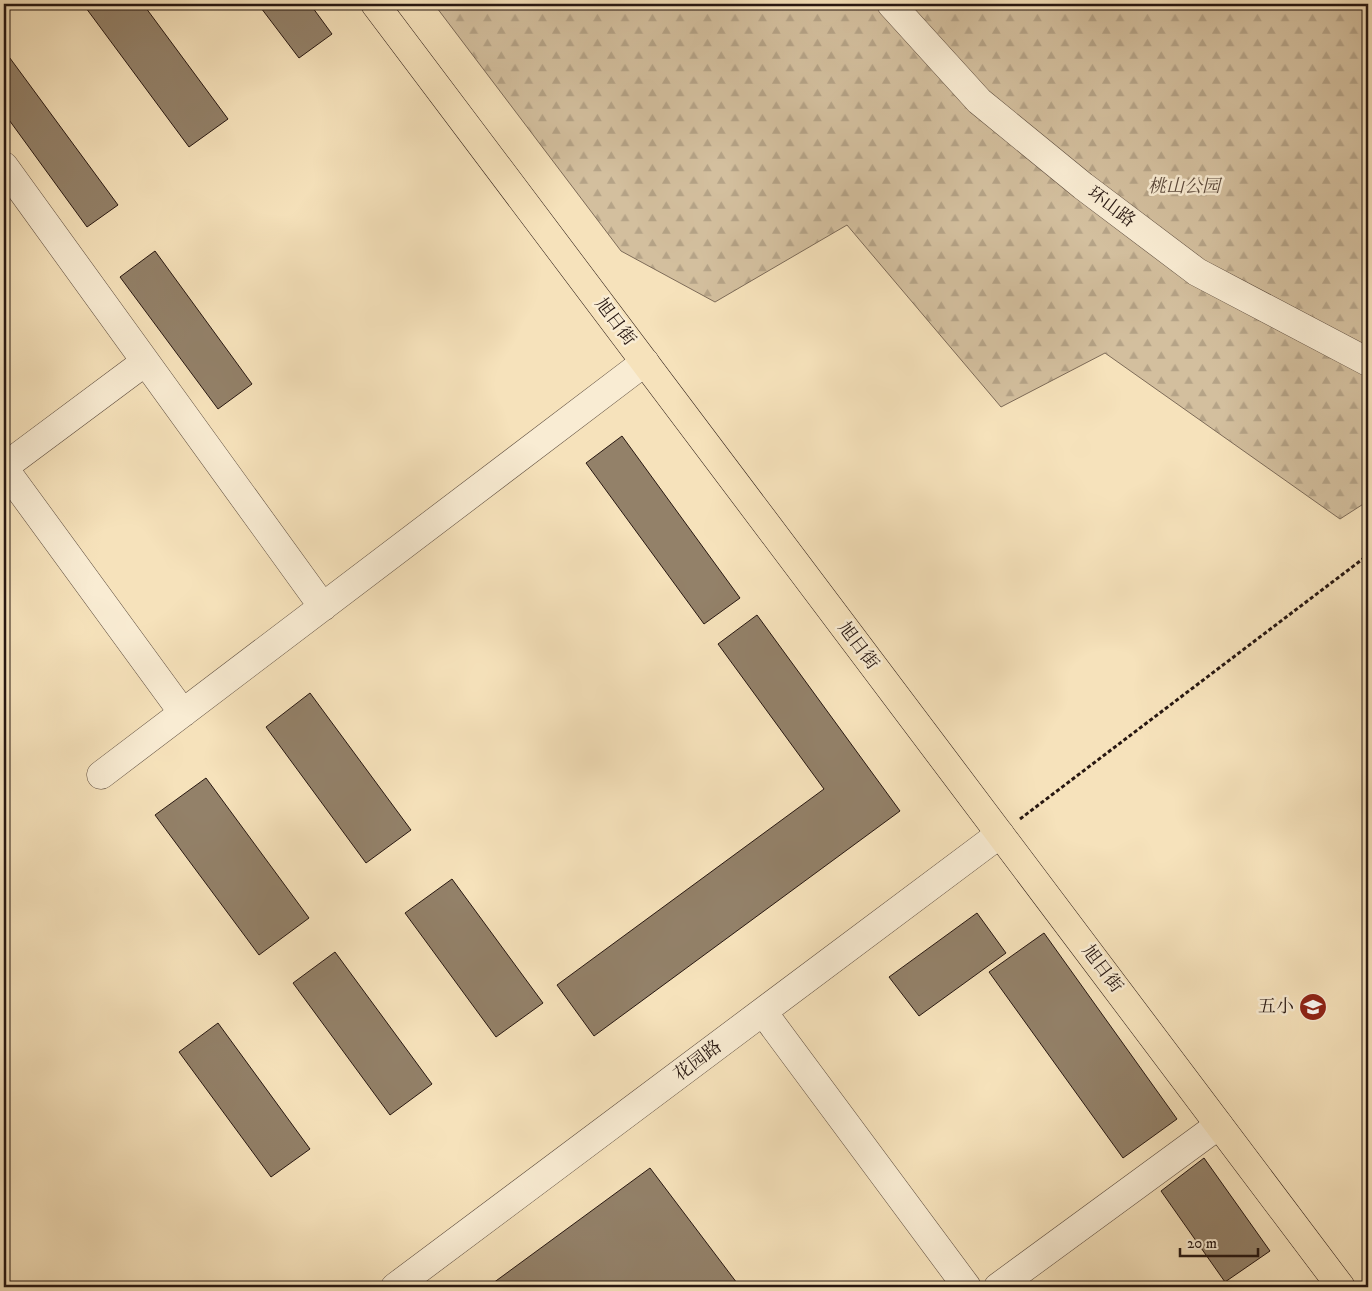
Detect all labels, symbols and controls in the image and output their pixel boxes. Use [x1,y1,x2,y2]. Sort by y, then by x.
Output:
park label: 桃山公园 [1148,176,1223,198]
street label: 环山路 [1083,182,1139,232]
street label: 旭日街 [590,294,640,350]
street label: 旭日街 [833,618,883,674]
street label: 旭日街 [1077,941,1127,997]
school or university icon: 五小 [1298,992,1328,1022]
place label: 五小 [1258,996,1294,1018]
street label: 花园路 [670,1036,726,1086]
scale bar [1180,1226,1257,1258]
text: 20 m [1187,1234,1217,1253]

